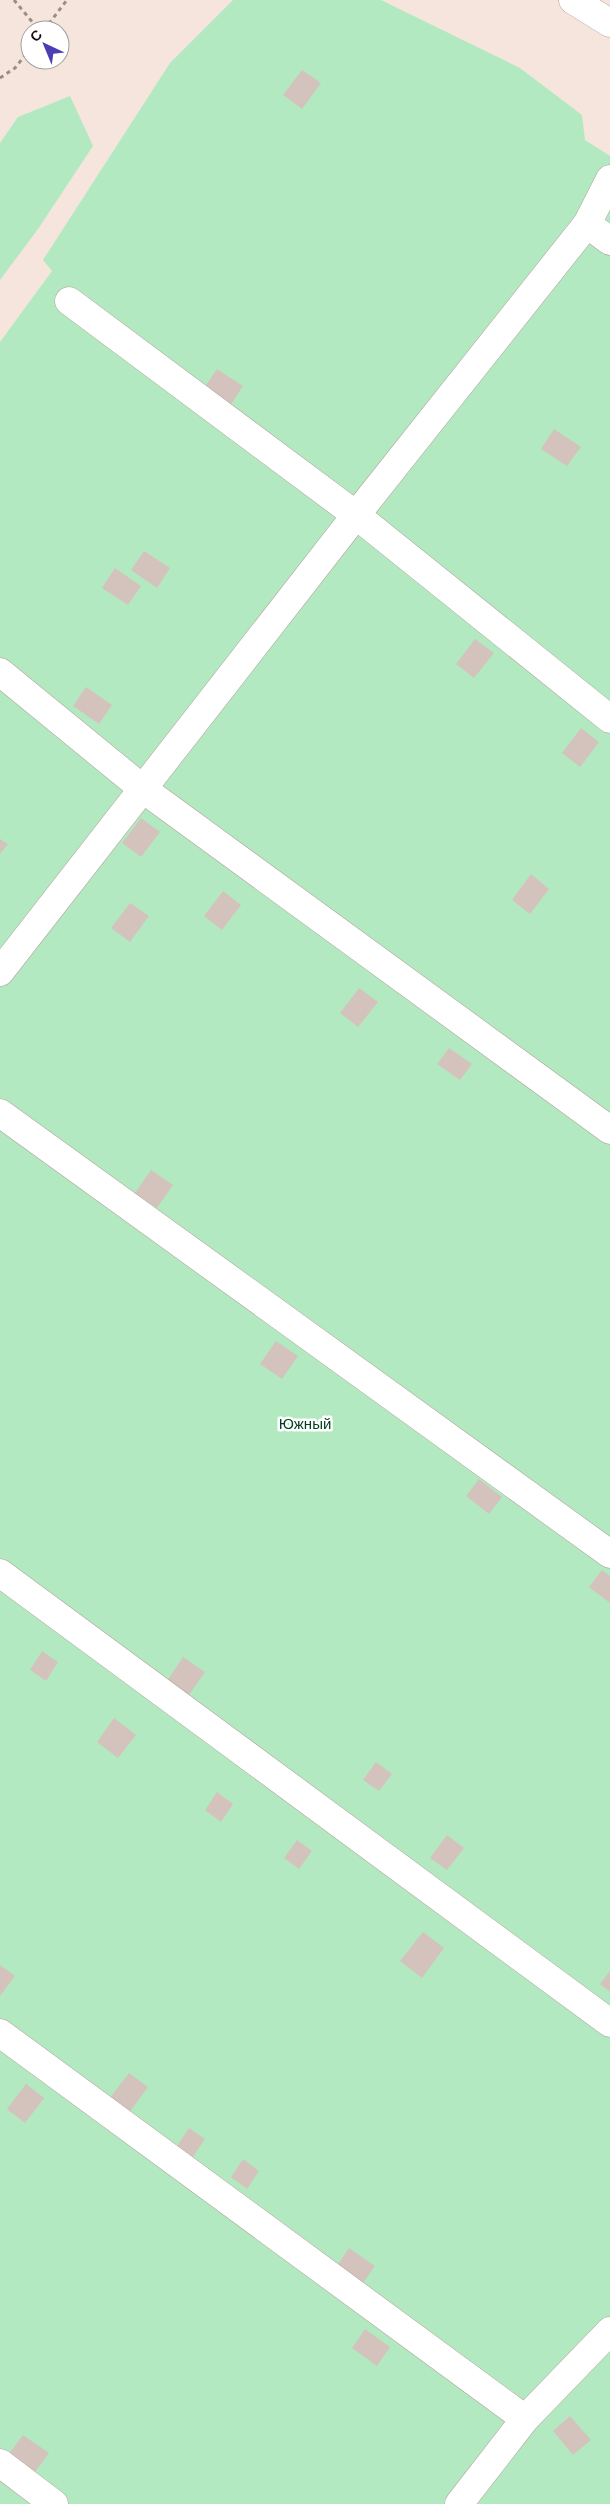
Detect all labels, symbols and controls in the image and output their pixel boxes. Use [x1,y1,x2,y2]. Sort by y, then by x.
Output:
north arrow [20,20,70,70]
text: С [27,26,45,45]
park label: Южный [279,1415,331,1432]

